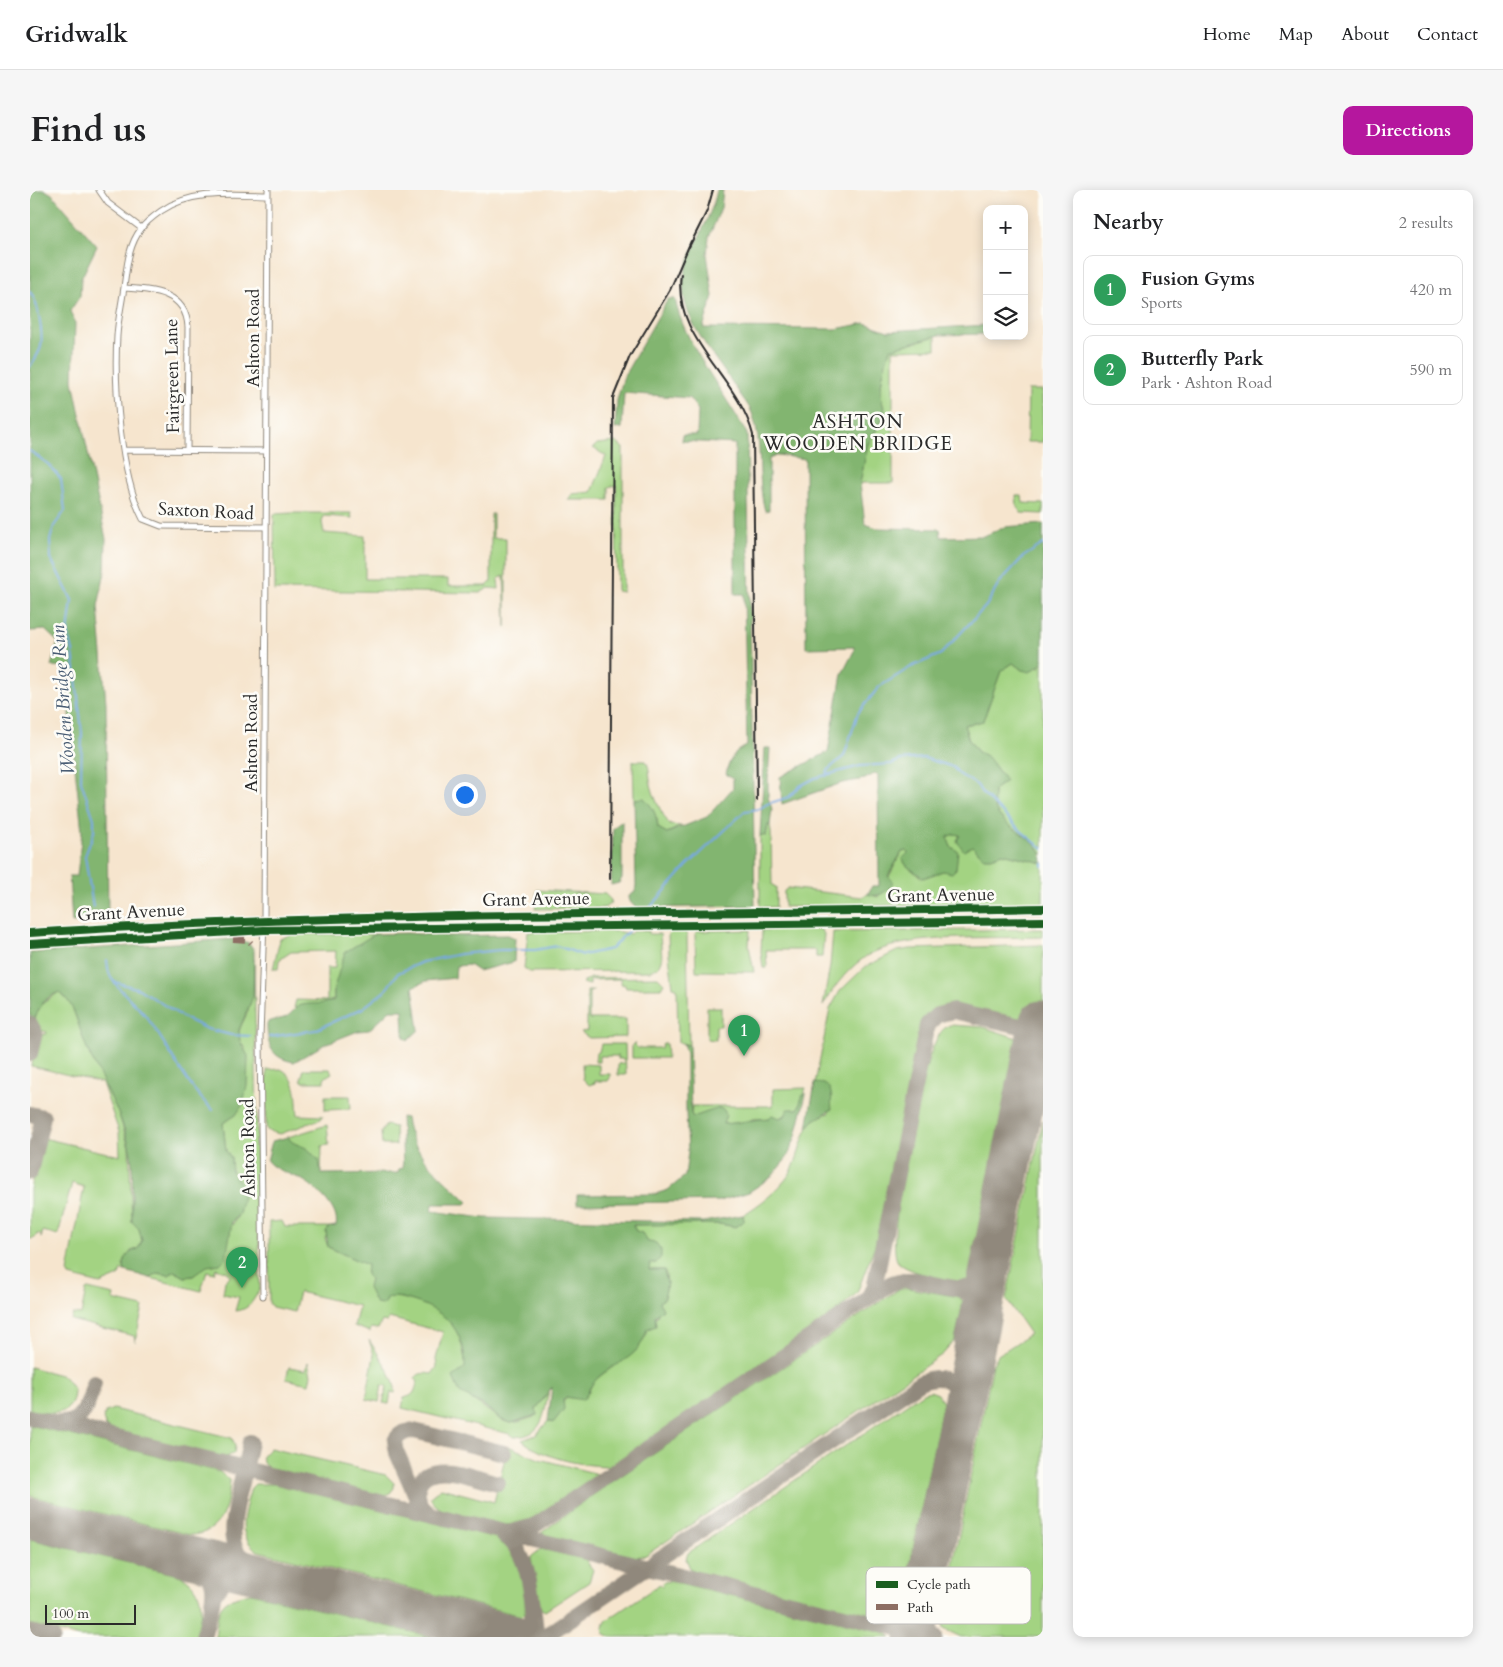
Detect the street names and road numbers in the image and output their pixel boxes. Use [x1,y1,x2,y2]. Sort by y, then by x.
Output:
street label: Ashton Road [241,288,266,387]
street label: Fairgreen Lane [159,318,186,434]
street label: Saxton Road [157,497,255,527]
street label: Ashton Road [239,693,264,792]
street label: Grant Avenue [887,882,995,909]
street label: Grant Avenue [482,886,590,913]
street label: Grant Avenue [77,897,185,928]
street label: Ashton Road [235,1098,262,1198]

